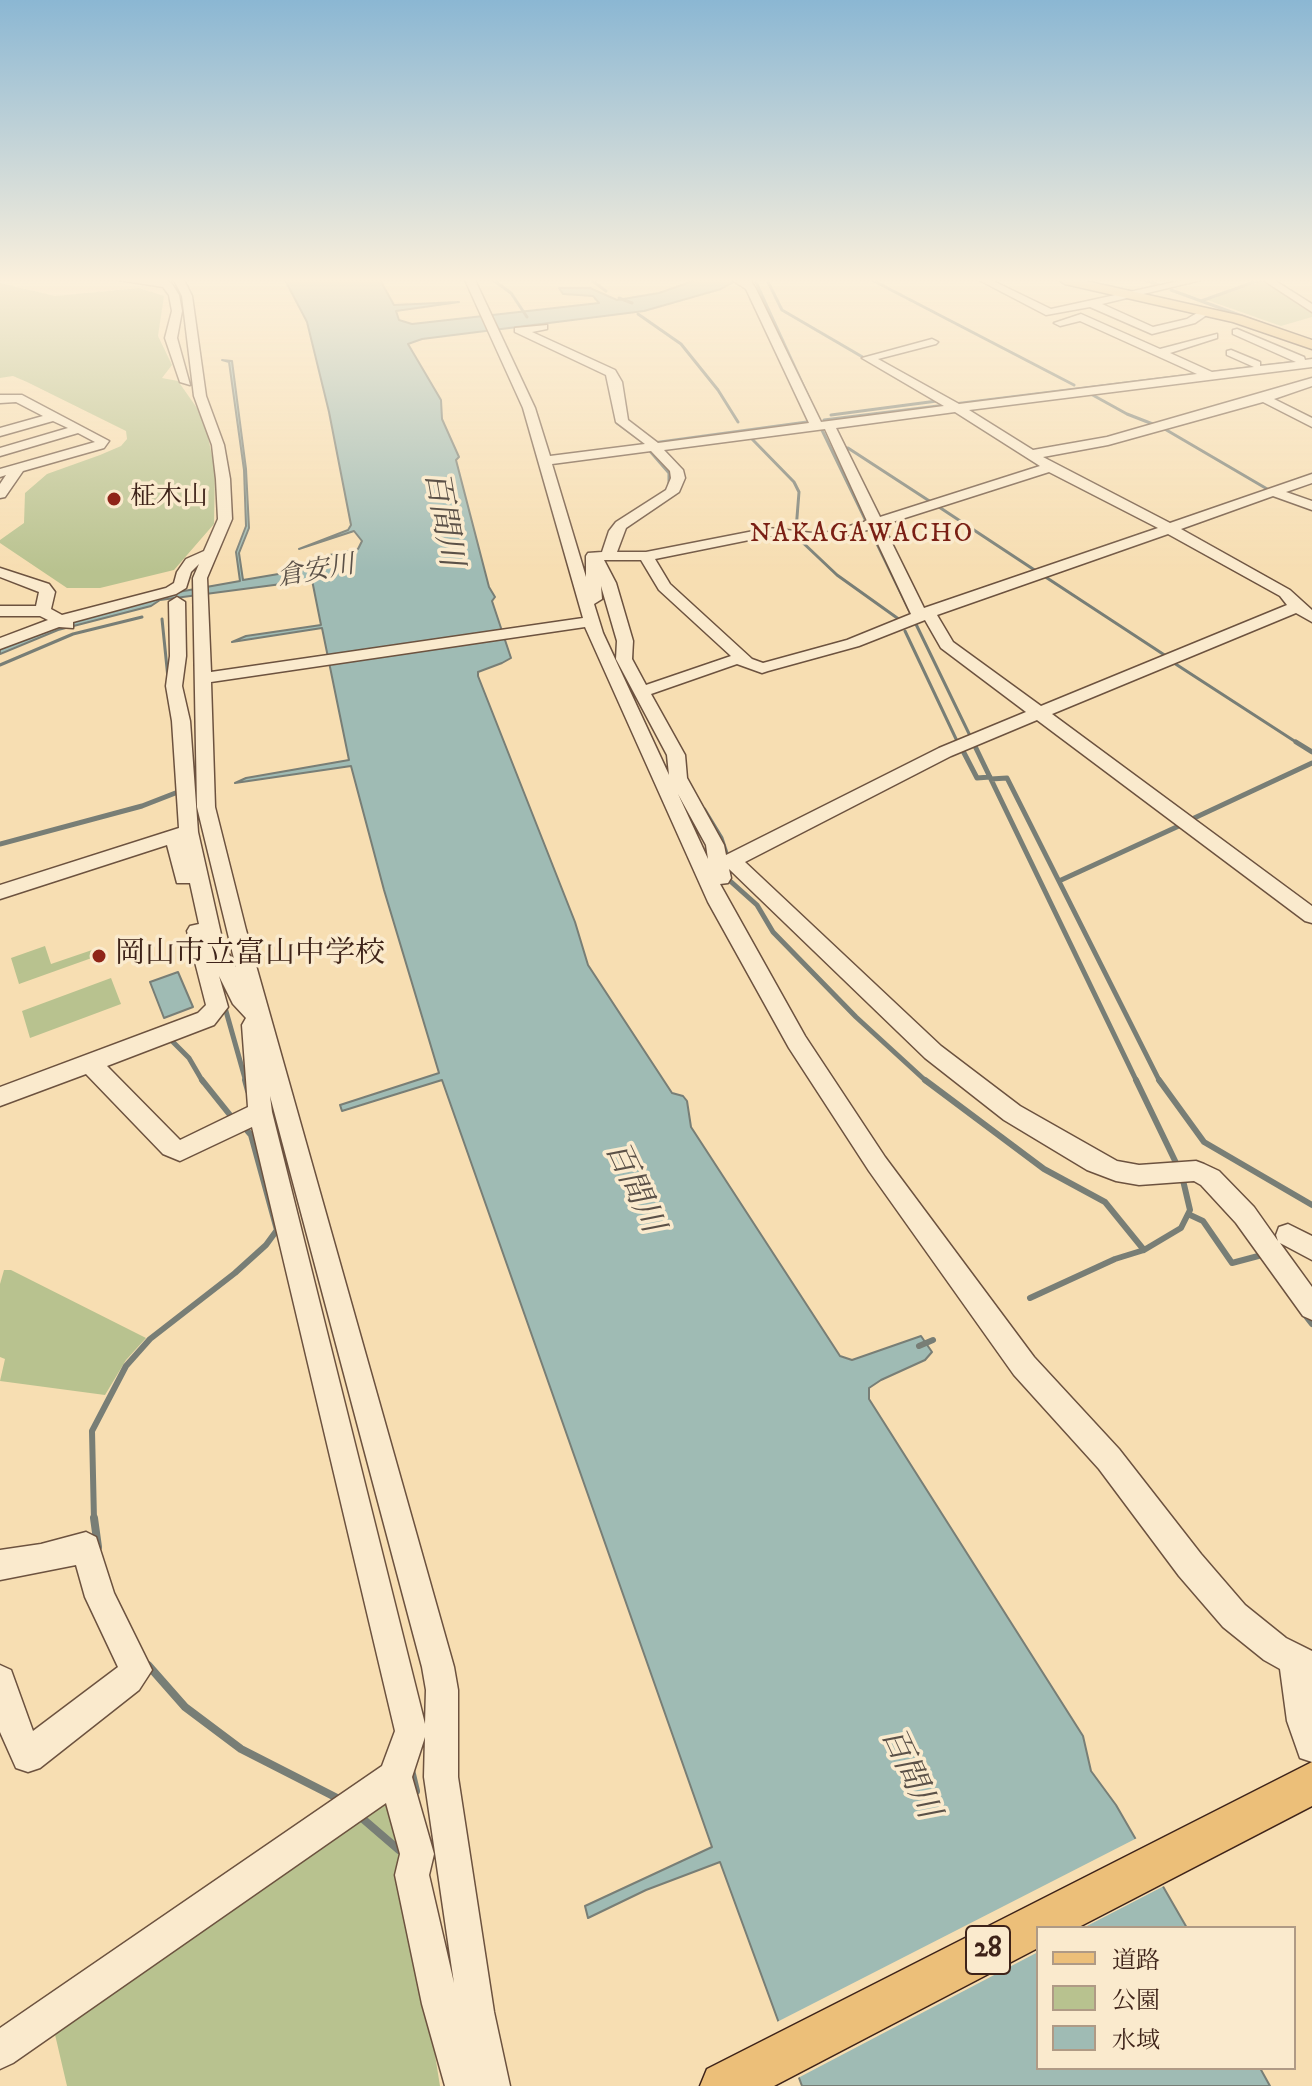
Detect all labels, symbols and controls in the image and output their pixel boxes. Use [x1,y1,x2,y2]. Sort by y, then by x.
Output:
water label: 百間川 [414,468,468,570]
place label: 柾木山 [130,483,208,515]
marker: 柾木山 [105,490,123,508]
district label: NAKAGAWACHO [750,520,974,552]
water label: 倉安川 [275,551,357,595]
place label: 岡山市立富山中学校 [115,938,385,974]
marker: 岡山市立富山中学校 [90,947,108,965]
water label: 百間川 [594,1136,670,1240]
water label: 百間川 [870,1722,946,1826]
road number: 28 [966,1926,1010,1974]
legend [1036,1926,1296,2070]
text: 道路 [1112,1946,1160,1976]
text: 公園 [1112,1986,1160,2016]
text: 水域 [1112,2026,1160,2056]

